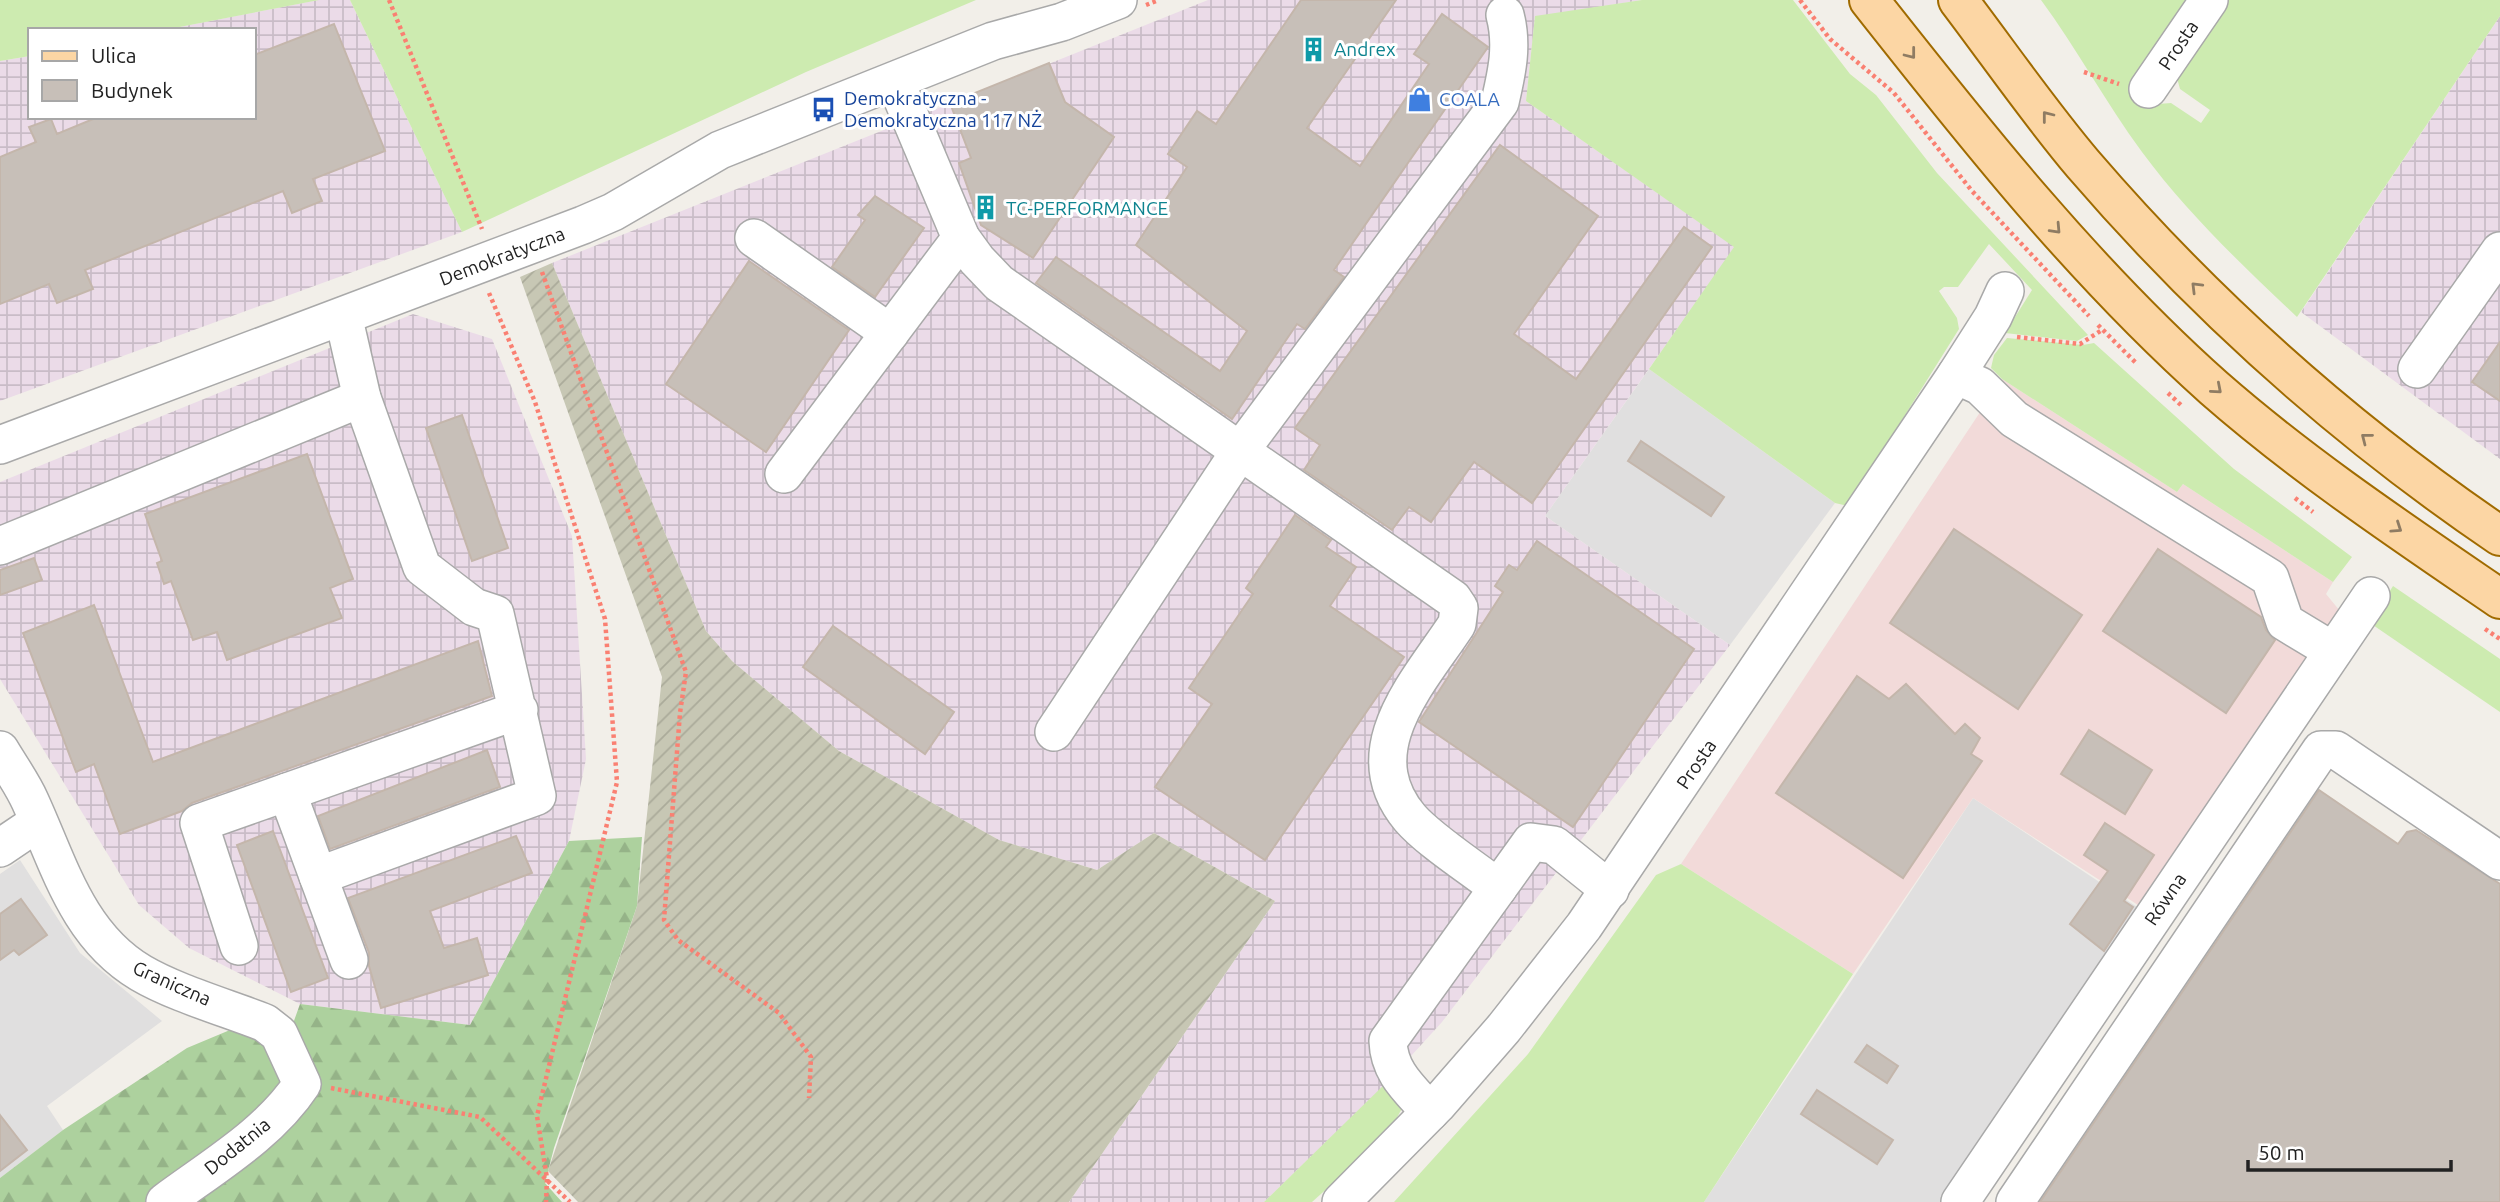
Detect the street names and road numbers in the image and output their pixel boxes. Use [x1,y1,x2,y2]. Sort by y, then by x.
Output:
street label: Prosta [2153,16,2203,74]
street label: Demokratyczna [436,222,568,290]
street label: Prosta [1671,735,1721,793]
street label: Równa [2140,869,2190,929]
street label: Graniczna [130,956,214,1010]
street label: Dodatnia [200,1113,274,1179]

